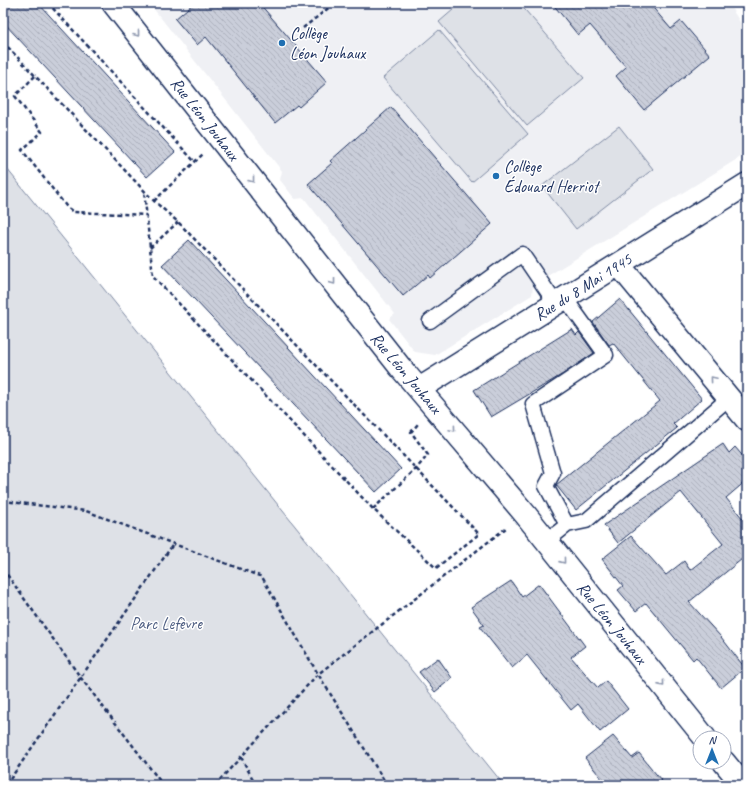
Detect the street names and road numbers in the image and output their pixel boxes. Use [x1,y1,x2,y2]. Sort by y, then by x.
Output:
street label: Rue Léon Jouhaux [166,73,245,166]
street label: Rue du 8 Mai 1945 [530,248,637,325]
street label: Rue Léon Jouhaux [366,328,447,419]
street label: Rue Léon Jouhaux [572,578,652,669]

